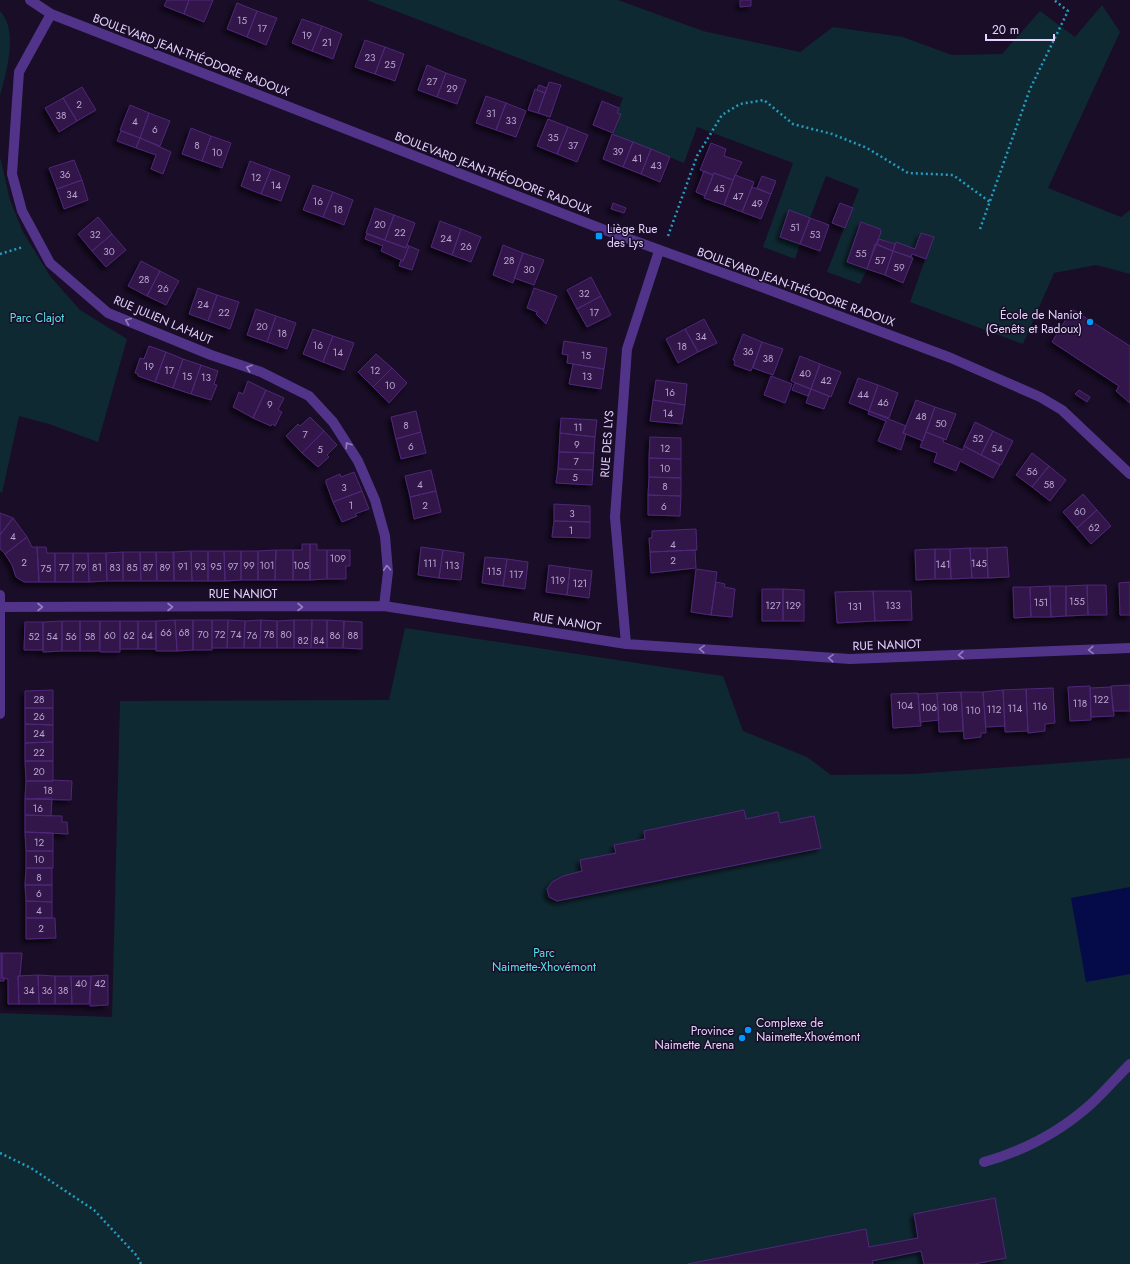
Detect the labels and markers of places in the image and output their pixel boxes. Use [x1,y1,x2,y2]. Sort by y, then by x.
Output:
place label: Liège Rue des Lys [607,220,658,252]
marker: Liège Rue des Lys [594,231,604,241]
place label: École de Naniot (Genêts et Radoux) [985,306,1082,338]
marker: École de Naniot (Genêts et Radoux) [1085,317,1095,327]
place label: Complexe de Naimette-Xhovémont [756,1014,860,1046]
place label: Province Naimette Arena [655,1022,734,1054]
marker: Complexe de Naimette-Xhovémont [743,1025,753,1035]
marker: Province Naimette Arena [737,1033,747,1043]

